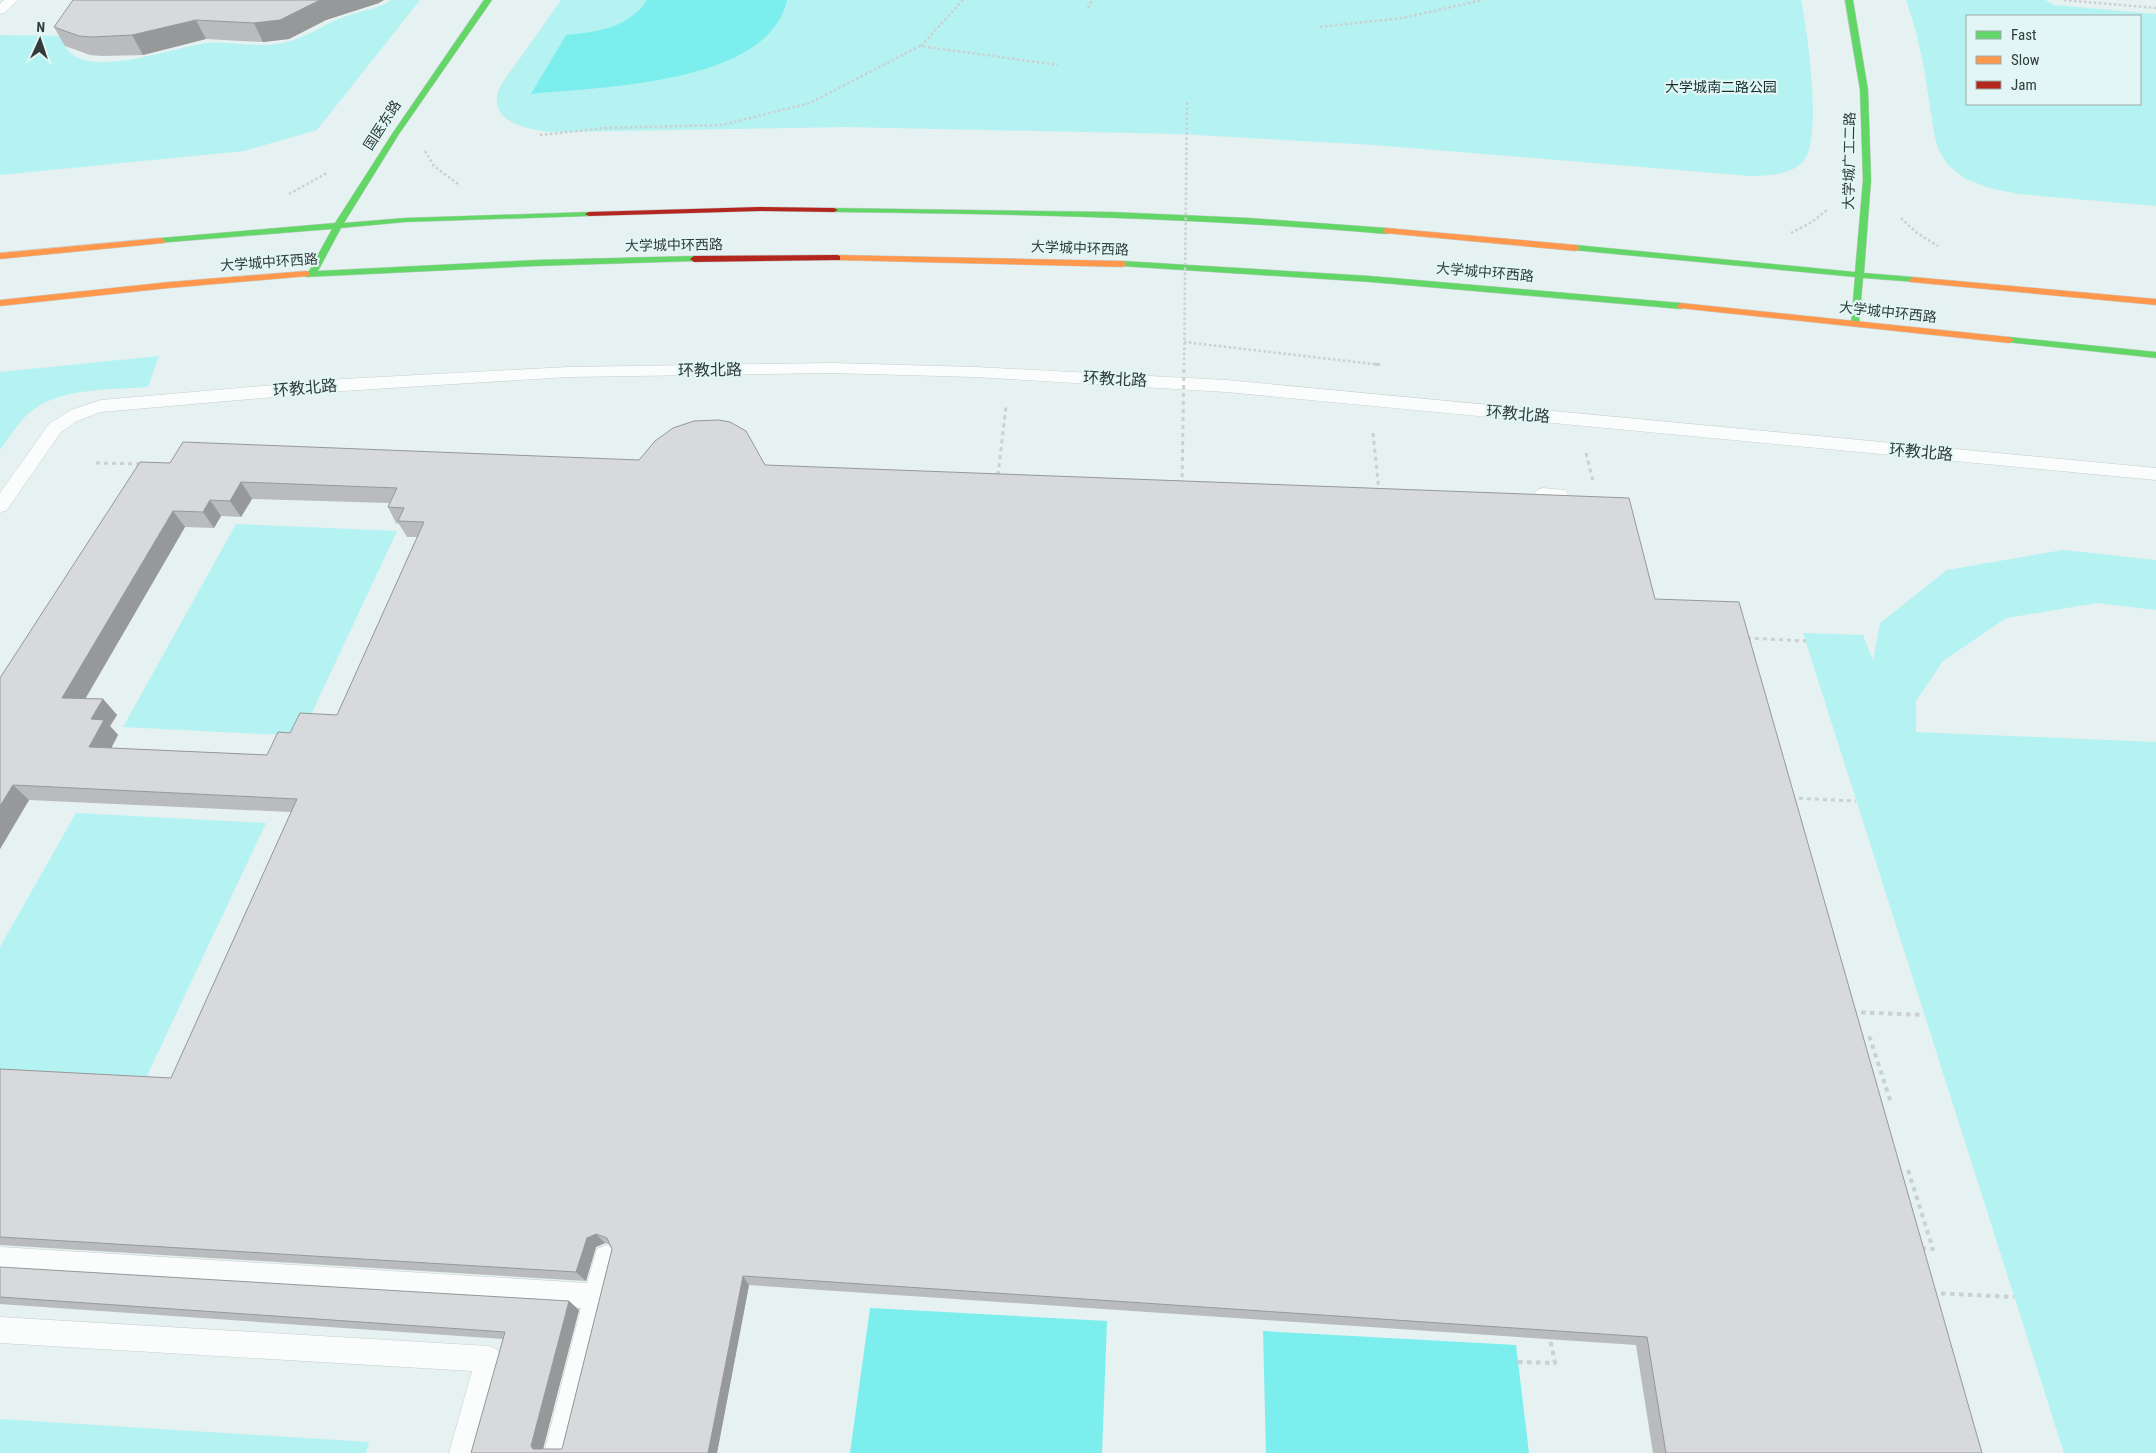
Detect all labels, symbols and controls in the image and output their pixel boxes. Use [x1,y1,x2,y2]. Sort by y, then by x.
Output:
north arrow [15,15,65,65]
legend [1966,15,2141,105]
text: N [36,19,45,35]
text: Fast [2011,26,2036,44]
text: Slow [2011,51,2040,69]
text: Jam [2011,76,2037,94]
park label: 大学城南二路公园 [1665,79,1777,95]
street label: 国医东路 [360,97,404,153]
street label: 大学城广工二路 [1840,112,1858,210]
street label: 大学城中环西路 [625,236,723,254]
street label: 大学城中环西路 [1031,238,1129,258]
street label: 大学城中环西路 [220,251,318,273]
street label: 大学城中环西路 [1435,260,1535,284]
street label: 大学城中环西路 [1838,299,1938,325]
street label: 环教北路 [678,360,742,380]
street label: 环教北路 [1083,368,1147,390]
street label: 环教北路 [272,376,338,400]
street label: 环教北路 [1485,402,1551,426]
street label: 环教北路 [1888,440,1954,464]

